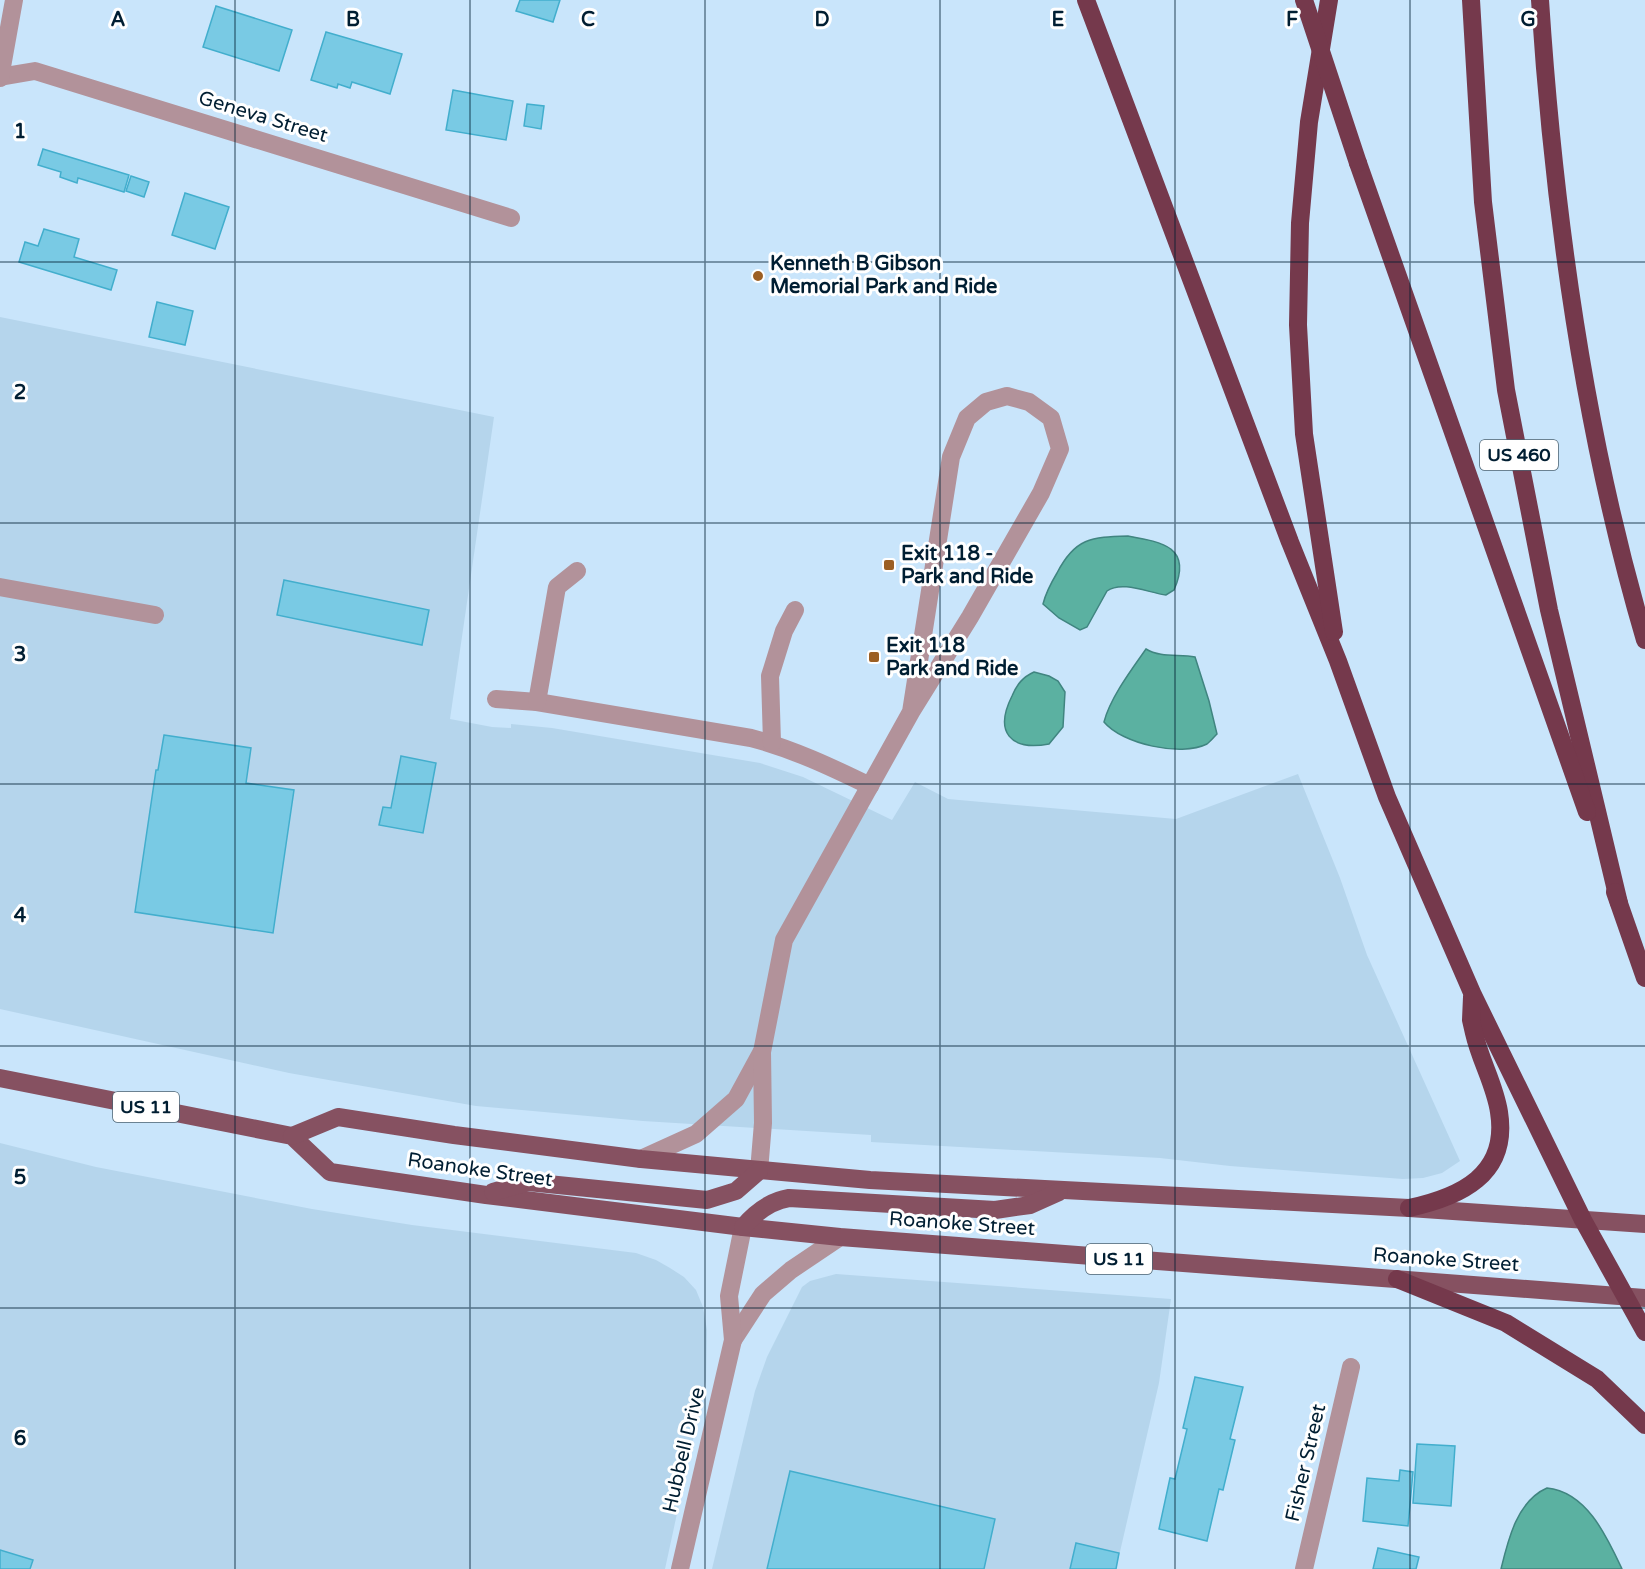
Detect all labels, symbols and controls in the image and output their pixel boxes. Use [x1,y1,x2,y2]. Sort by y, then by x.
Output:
text: A [111,8,126,32]
text: B [346,8,360,32]
text: C [581,8,595,32]
text: D [814,8,830,32]
text: E [1052,8,1065,32]
text: F [1286,8,1298,32]
text: G [1520,8,1536,32]
street label: Geneva Street [195,86,331,148]
text: 1 [14,120,26,144]
place label: Kenneth B Gibson Memorial Park and Ride [770,252,997,299]
marker: Kenneth B Gibson Memorial Park and Ride [751,269,765,283]
text: 2 [14,381,26,405]
road number: US 460 [1480,440,1558,470]
place label: Exit 118 - Park and Ride [901,542,1033,589]
marker: Exit 118 - Park and Ride [882,558,896,572]
place label: Exit 118 Park and Ride [886,634,1018,681]
text: 3 [14,643,26,667]
marker: Exit 118 Park and Ride [867,650,881,664]
text: 4 [14,904,27,928]
road number: US 11 [113,1092,179,1122]
street label: Roanoke Street [406,1148,554,1192]
text: 5 [14,1166,26,1190]
street label: Roanoke Street [888,1207,1036,1241]
street label: Roanoke Street [1372,1243,1520,1277]
road number: US 11 [1086,1244,1152,1274]
street label: Hubbell Drive [658,1385,710,1515]
street label: Fisher Street [1281,1401,1331,1524]
text: 6 [14,1427,26,1451]

